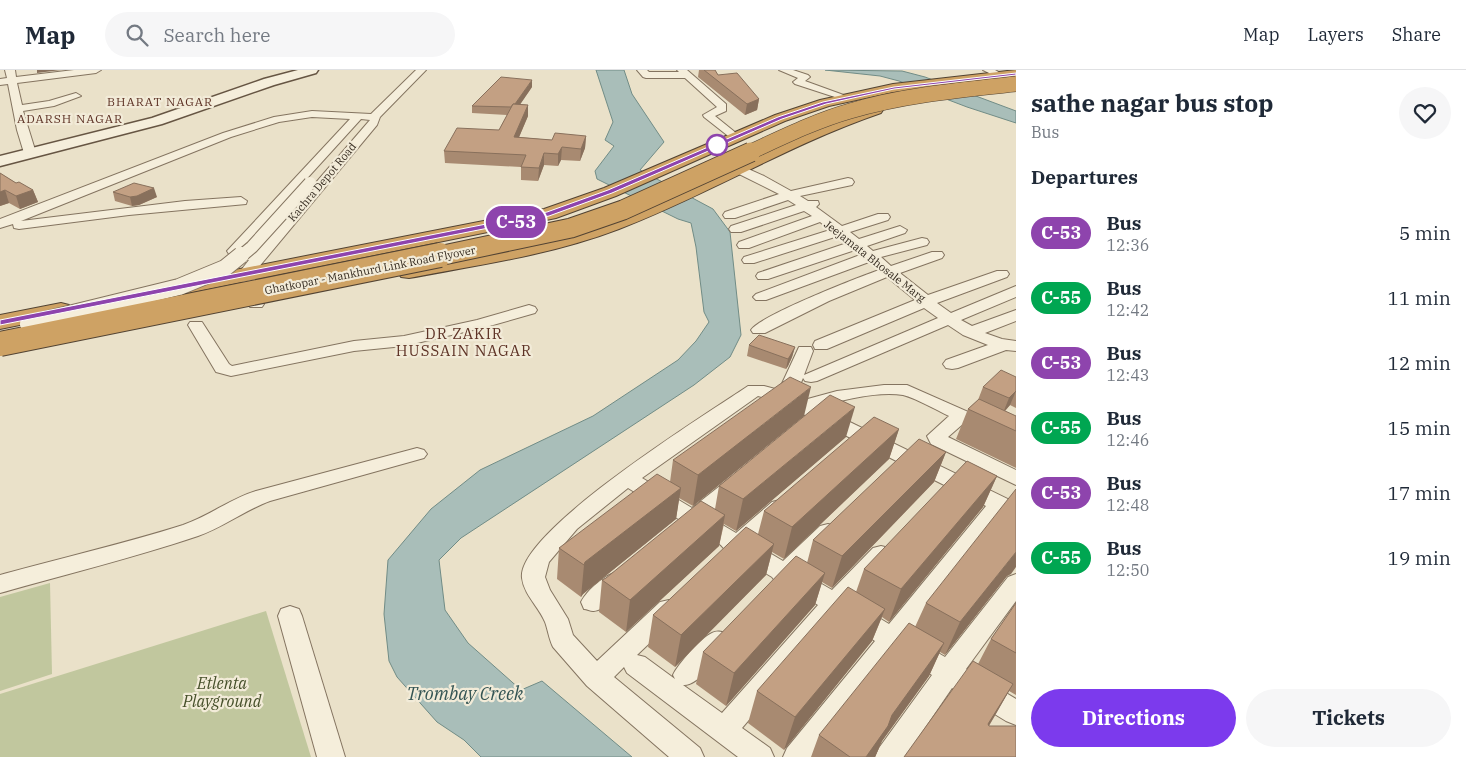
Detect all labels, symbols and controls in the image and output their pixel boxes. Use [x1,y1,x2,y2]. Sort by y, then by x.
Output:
search box [105,12,455,57]
text: Map [25,19,75,51]
icon: search [123,21,151,49]
text: Search here [163,23,270,47]
text: Map [1243,23,1280,46]
text: Layers [1308,23,1364,46]
text: Share [1392,23,1441,46]
text: sathe nagar bus stop [1031,87,1273,119]
button: heart [1399,87,1451,139]
district label: BHARAT NAGAR [107,94,213,109]
district label: ADARSH NAGAR [17,111,123,126]
text: Bus [1031,122,1059,142]
unlabelled marker [706,134,728,156]
street label: Kachra Depot Road [285,139,359,224]
text: Departures [1031,165,1138,189]
line badge: C-53 [481,206,551,238]
text: C-53 [496,210,536,233]
text: Bus [1106,211,1142,235]
street label: Jeejamata Bhosale Marg [821,217,929,305]
text: C-53 [1041,221,1081,244]
text: 5 min [1399,221,1451,245]
text: 12:36 [1106,235,1149,255]
street label: Ghatkopar - Mankhurd Link Road Flyover [263,243,477,297]
text: Bus [1106,276,1142,300]
text: C-55 [1041,286,1081,309]
text: 11 min [1388,286,1451,310]
text: 12:42 [1106,300,1149,320]
district label: DR ZAKIR HUSSAIN NAGAR [396,324,532,360]
text: Bus [1106,341,1142,365]
text: C-53 [1041,351,1081,374]
text: 12 min [1388,351,1451,375]
text: 12:43 [1106,365,1149,385]
text: Bus [1106,406,1142,430]
text: C-55 [1041,416,1081,439]
text: 15 min [1388,416,1451,440]
text: 12:46 [1106,430,1149,450]
text: Bus [1106,471,1142,495]
text: C-53 [1041,481,1081,504]
text: 17 min [1388,481,1451,505]
text: 12:48 [1106,495,1149,515]
text: Bus [1106,536,1142,560]
text: C-55 [1041,546,1081,569]
text: 19 min [1388,546,1451,570]
text: 12:50 [1106,560,1149,580]
park label: Etlenta Playground [182,673,262,711]
water label: Trombay Creek [406,682,524,705]
button: Directions [1031,689,1236,747]
button: Tickets [1246,689,1451,747]

